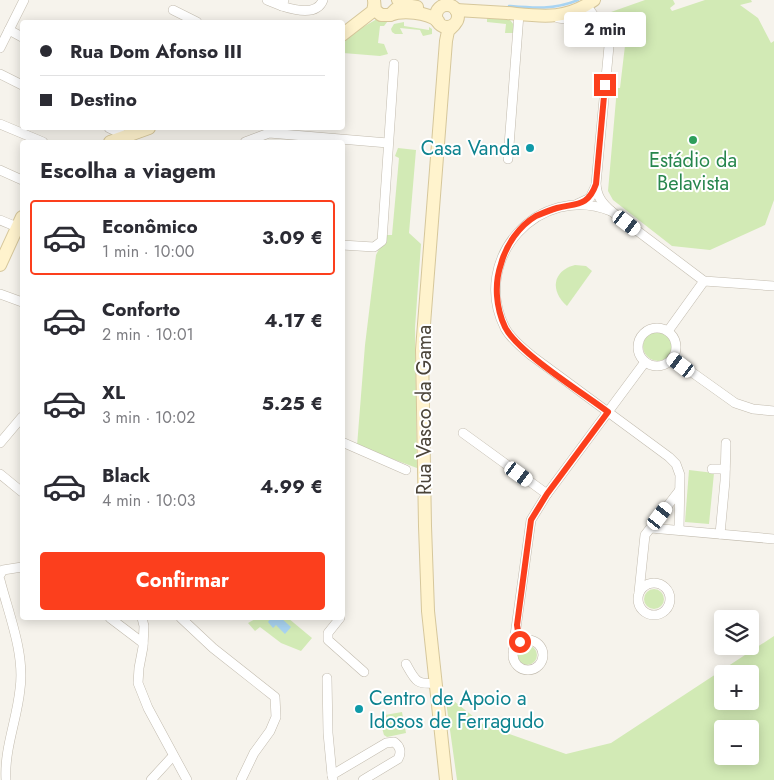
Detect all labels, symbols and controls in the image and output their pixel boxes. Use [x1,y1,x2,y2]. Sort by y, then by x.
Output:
callout: 2 min [564,12,646,48]
text: 2 min [584,18,626,41]
text: Rua Dom Afonso III [70,38,242,65]
route end [594,74,616,96]
text: Destino [70,86,137,113]
place label: Casa Vanda [421,134,520,163]
marker: Estádio da Belavista [687,134,699,146]
marker: Casa Vanda [524,142,536,154]
place label: Estádio da Belavista [649,146,737,198]
text: Escolha a viagem [40,154,216,186]
car [610,208,643,238]
text: Econômico [102,213,198,240]
icon: car [42,215,87,260]
text: 3.09 € [262,224,323,251]
text: 1 min · 10:00 [102,240,194,263]
text: Conforto [102,296,180,323]
icon: car [42,298,87,343]
text: 4.17 € [264,307,323,334]
text: 2 min · 10:01 [102,323,194,346]
street label: Rua Vasco da Gama [410,325,439,495]
car [664,350,697,380]
text: XL [102,379,125,406]
icon: car [42,381,87,426]
text: 5.25 € [262,390,323,417]
text: 3 min · 10:02 [102,406,195,429]
car [502,459,535,489]
text: Black [102,462,150,489]
icon: car [42,464,87,509]
text: 4.99 € [260,473,323,500]
text: 4 min · 10:03 [102,489,196,512]
car [644,500,675,532]
button: Confirmar [40,552,325,610]
map controls [714,610,759,765]
button: layers [714,610,759,655]
route start [509,631,531,653]
button: + [714,665,759,710]
place label: Centro de Apoio a Idosos de Ferragudo [369,684,544,736]
marker: Centro de Apoio a Idosos de Ferragudo [353,703,365,715]
button: − [714,720,759,765]

